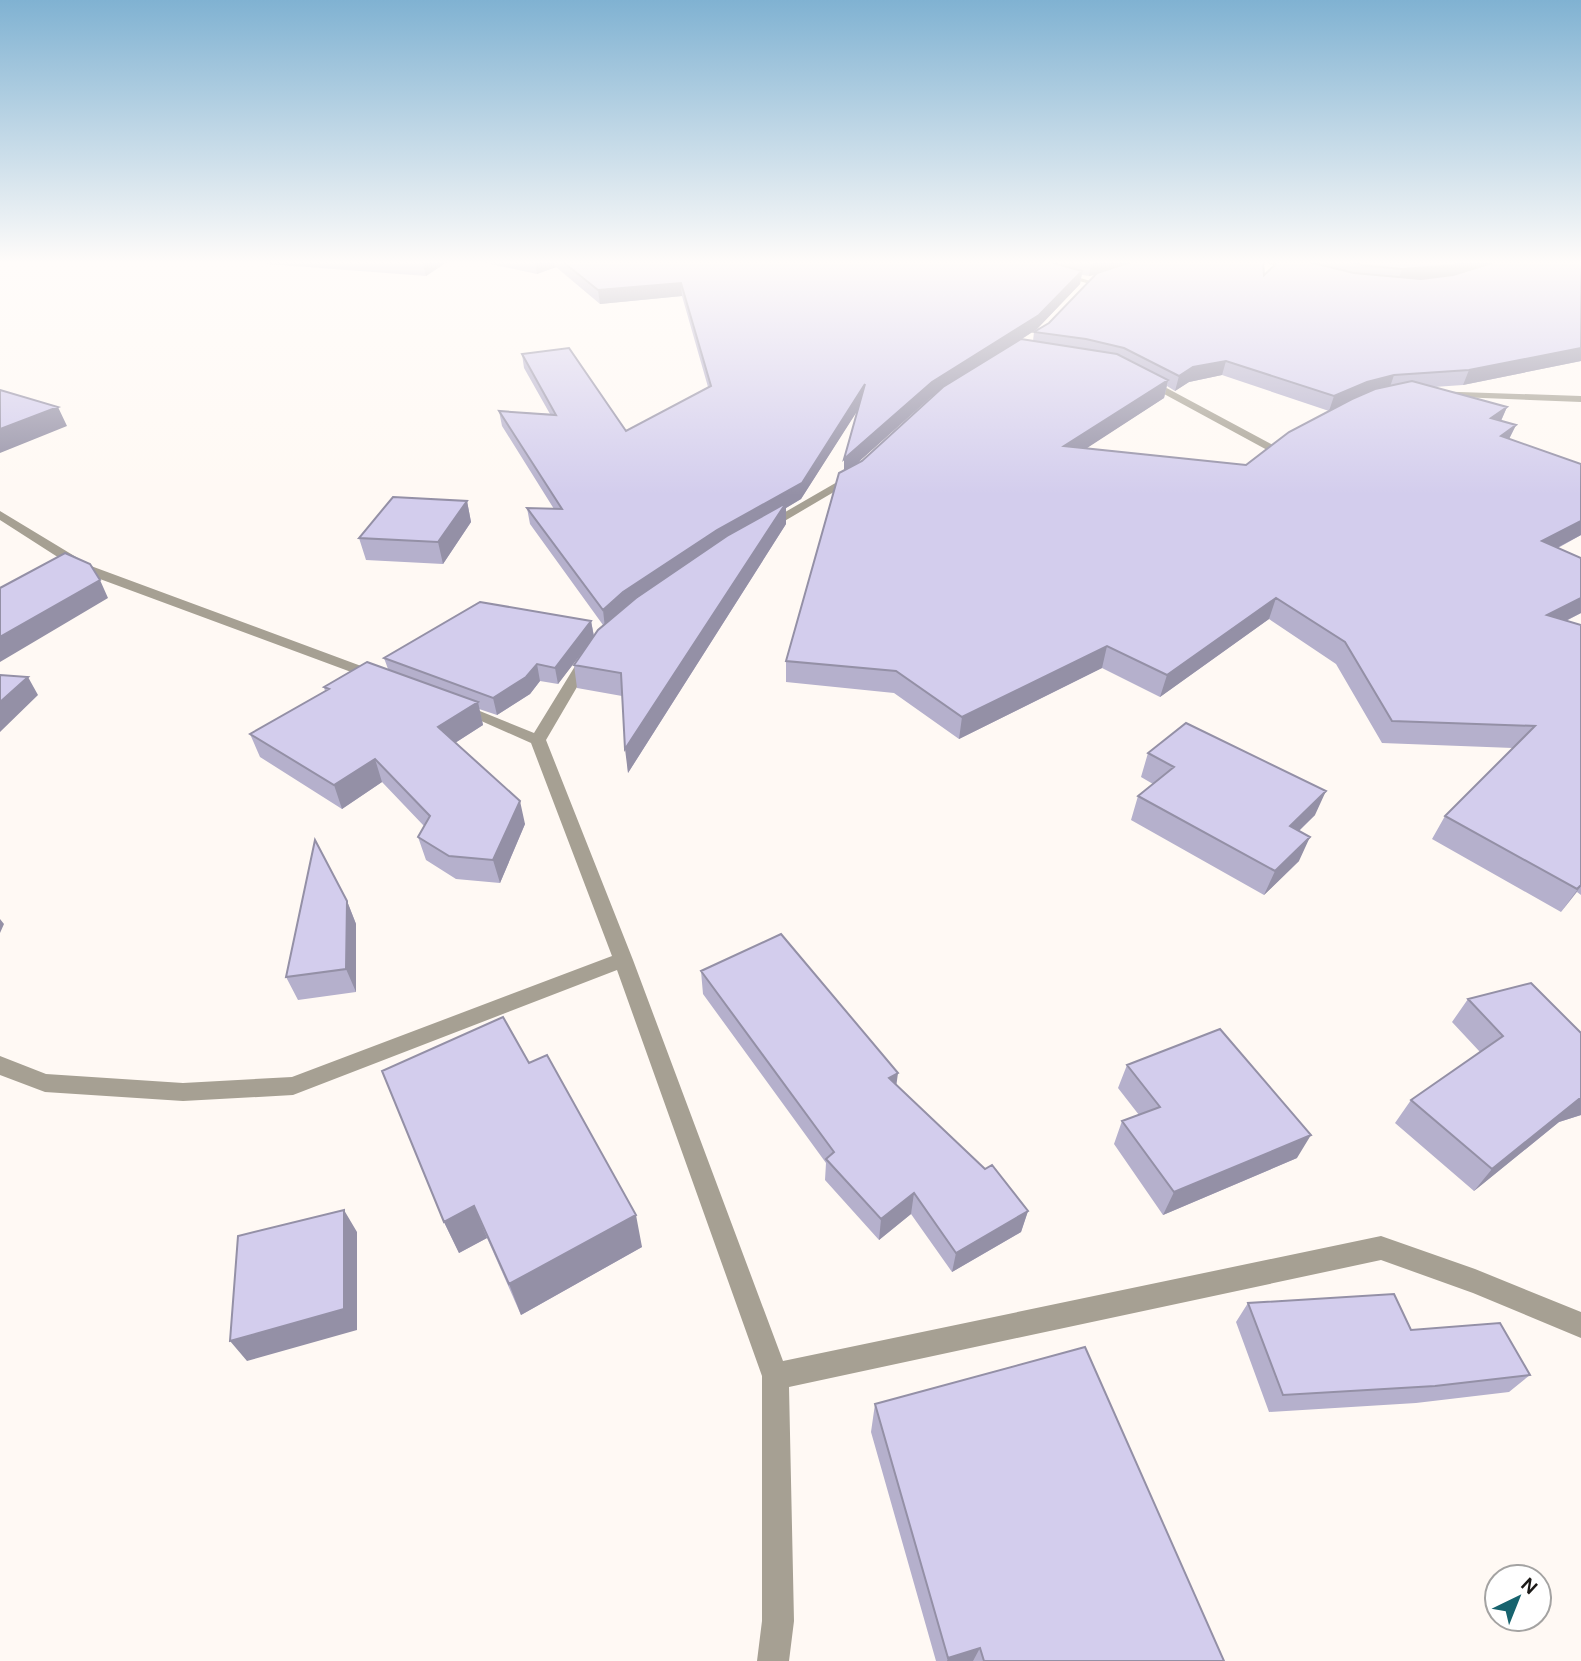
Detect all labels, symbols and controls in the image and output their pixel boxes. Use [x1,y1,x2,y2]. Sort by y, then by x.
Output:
north arrow [1483,1563,1553,1633]
text: N [1516,1572,1543,1600]

